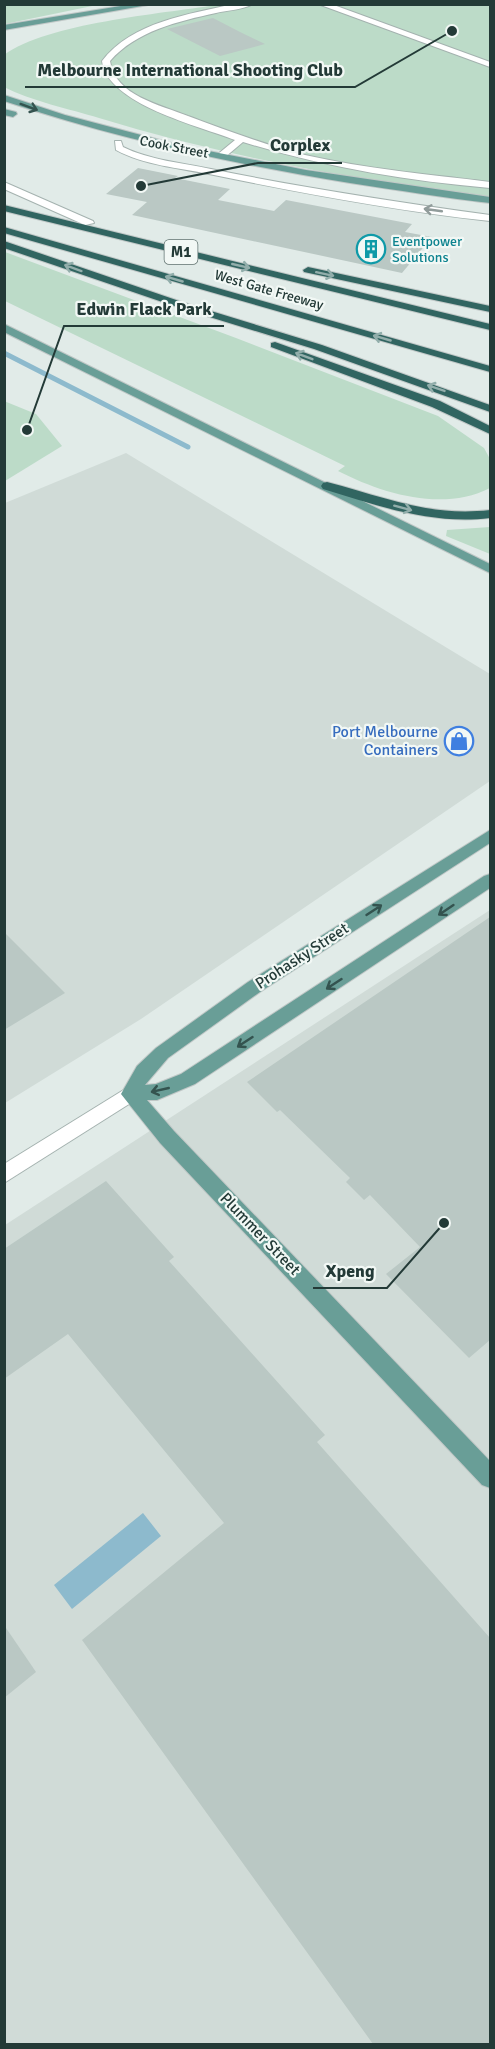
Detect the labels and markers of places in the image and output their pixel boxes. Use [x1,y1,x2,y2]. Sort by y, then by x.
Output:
callout: Melbourne International Shooting Club [25,51,355,87]
callout: Corplex [258,127,342,163]
building icon: Eventpower Solutions [355,233,387,265]
place label: Eventpower Solutions [392,233,463,266]
callout: Edwin Flack Park [64,290,224,326]
place label: Port Melbourne Containers [332,722,438,760]
shop icon: Port Melbourne Containers [443,725,475,757]
callout: Xpeng [313,1252,387,1288]

